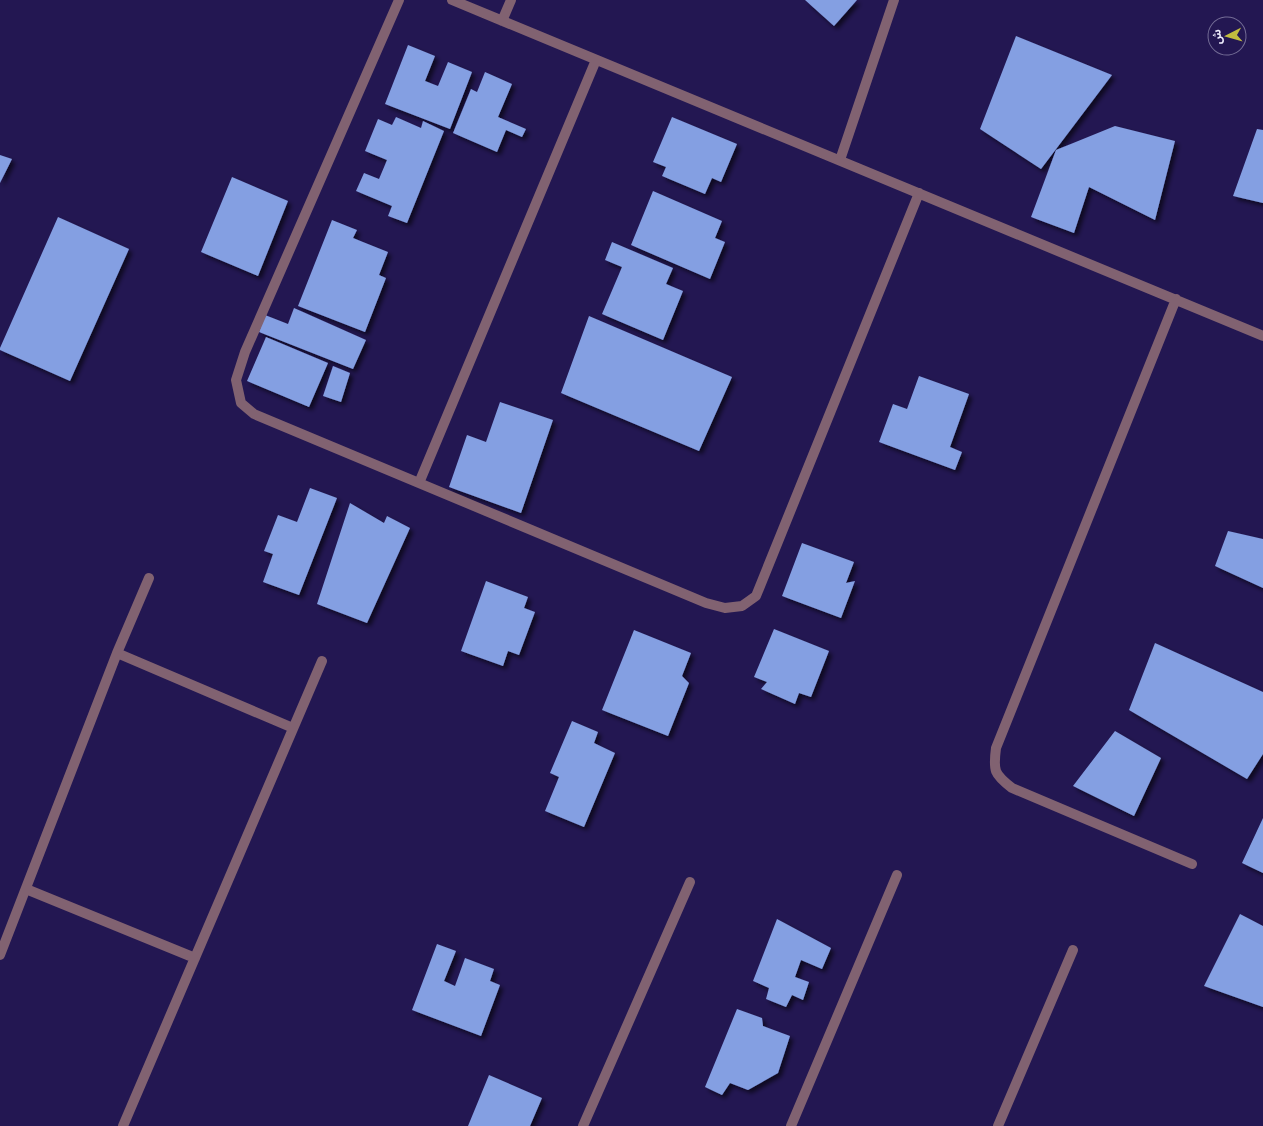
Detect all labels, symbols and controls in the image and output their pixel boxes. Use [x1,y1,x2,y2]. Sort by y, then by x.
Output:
north arrow [1207,16,1247,56]
text: ش [1209,29,1225,45]

